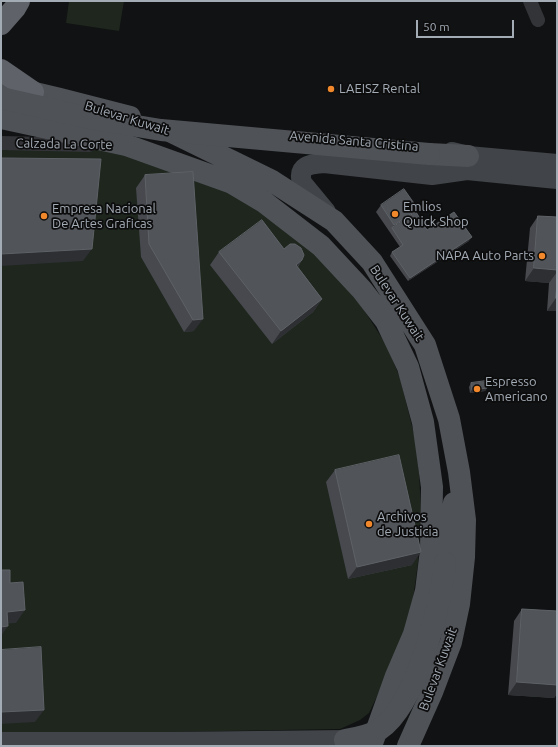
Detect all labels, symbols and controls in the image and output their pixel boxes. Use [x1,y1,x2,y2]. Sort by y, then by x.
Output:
scale bar [418,12,516,38]
text: 50 m [423,20,450,33]
place label: LAEISZ Rental [339,81,420,97]
marker: LAEISZ Rental [326,84,336,94]
street label: Bulevar Kuwait [83,98,171,138]
street label: Avenida Santa Cristina [289,128,419,154]
street label: Calzada La Corte [15,135,113,153]
place label: Emlios Quick Shop [403,199,469,230]
place label: Empresa Nacional De Artes Graficas [52,201,156,232]
marker: Emlios Quick Shop [390,209,400,219]
marker: Empresa Nacional De Artes Graficas [39,211,49,221]
place label: NAPA Auto Parts [436,248,534,264]
marker: NAPA Auto Parts [537,251,547,261]
street label: Bulevar Kuwait [367,262,427,344]
place label: Espresso Americano [485,374,548,405]
marker: Espresso Americano [472,384,482,394]
place label: Archivos de Justicia [377,509,438,540]
marker: Archivos de Justicia [364,519,374,529]
street label: Bulevar Kuwait [416,625,460,713]

